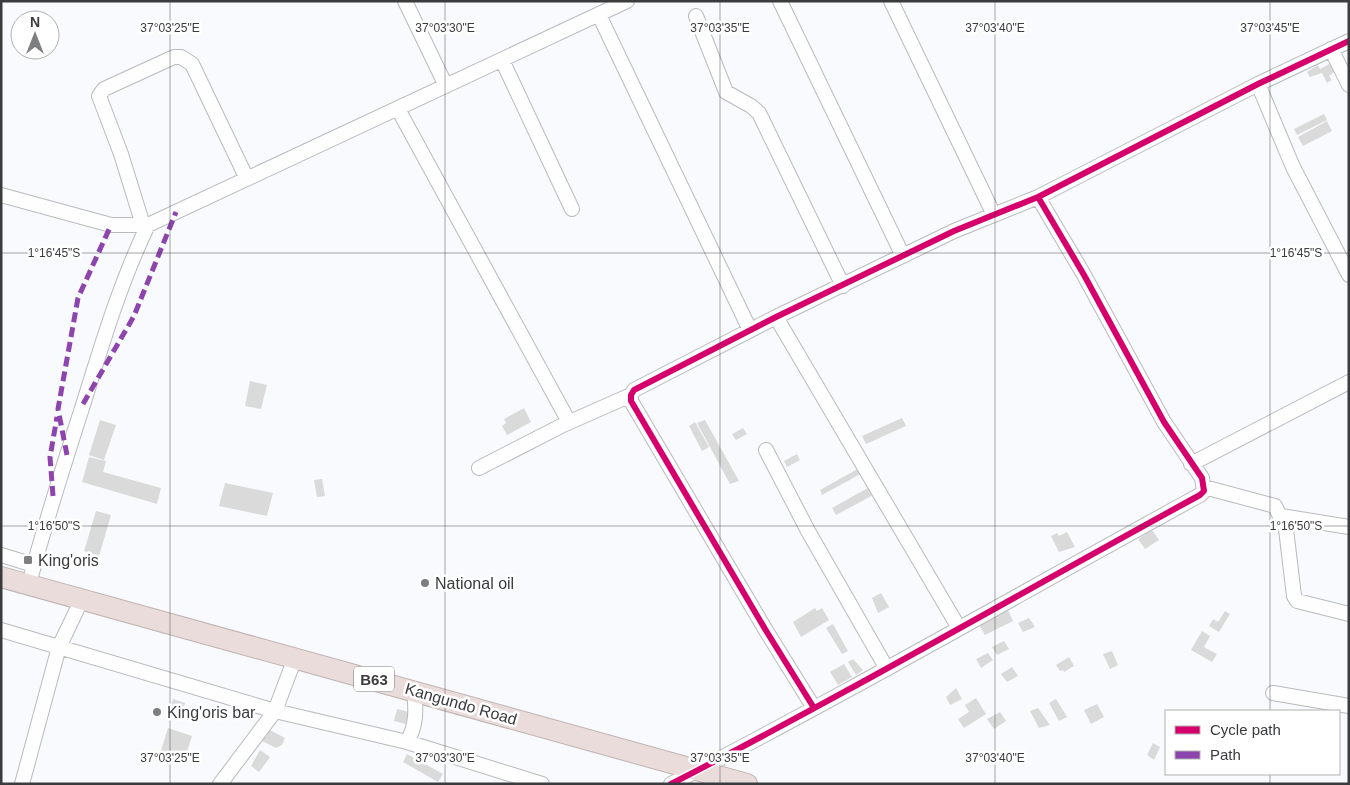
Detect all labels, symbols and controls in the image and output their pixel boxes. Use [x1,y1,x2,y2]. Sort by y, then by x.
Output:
north arrow [10,10,60,60]
text: N [30,14,40,30]
text: 37°03'25"E [140,21,200,35]
text: 37°03'30"E [415,21,475,35]
text: 37°03'35"E [690,21,750,35]
text: 37°03'40"E [965,21,1025,35]
text: 37°03'45"E [1240,21,1300,35]
text: 1°16'45"S [28,246,80,260]
text: 1°16'45"S [1270,246,1322,260]
text: 1°16'50"S [28,519,80,533]
text: 1°16'50"S [1270,519,1322,533]
place label: King'oris [38,552,99,569]
marker: King'oris [22,554,34,566]
place label: National oil [435,575,514,592]
marker: National oil [419,577,431,589]
road number: B63 [354,666,394,692]
street label: Kangundo Road [403,680,519,728]
place label: King'oris bar [167,704,256,721]
marker: King'oris bar [151,706,163,718]
legend [1165,710,1340,775]
text: Cycle path [1210,721,1281,738]
text: Path [1210,746,1241,763]
text: 37°03'25"E [140,751,200,765]
text: 37°03'30"E [415,751,475,765]
text: 37°03'35"E [690,751,750,765]
text: 37°03'40"E [965,751,1025,765]

